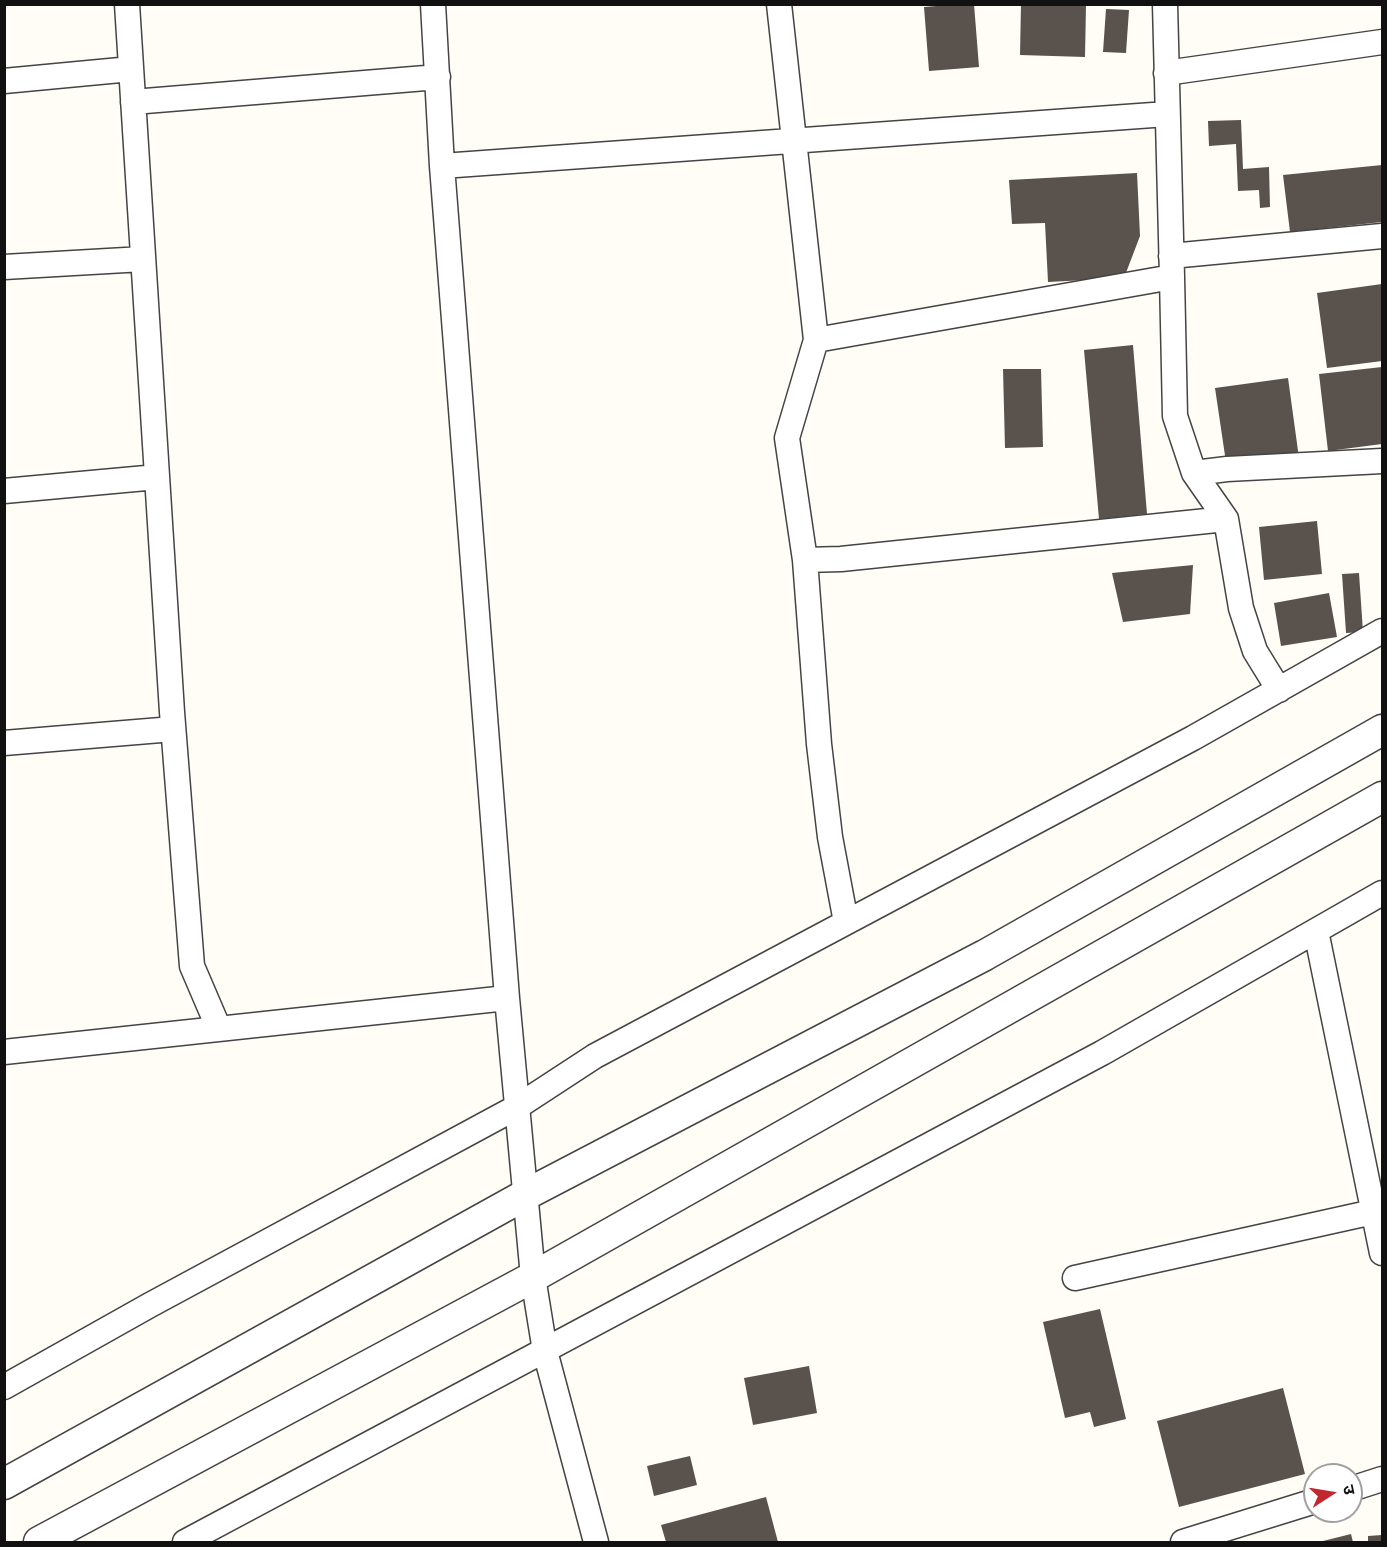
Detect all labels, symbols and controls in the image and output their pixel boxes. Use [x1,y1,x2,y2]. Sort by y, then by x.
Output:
north arrow [1303,1463,1363,1523]
text: उ [1339,1483,1359,1496]

